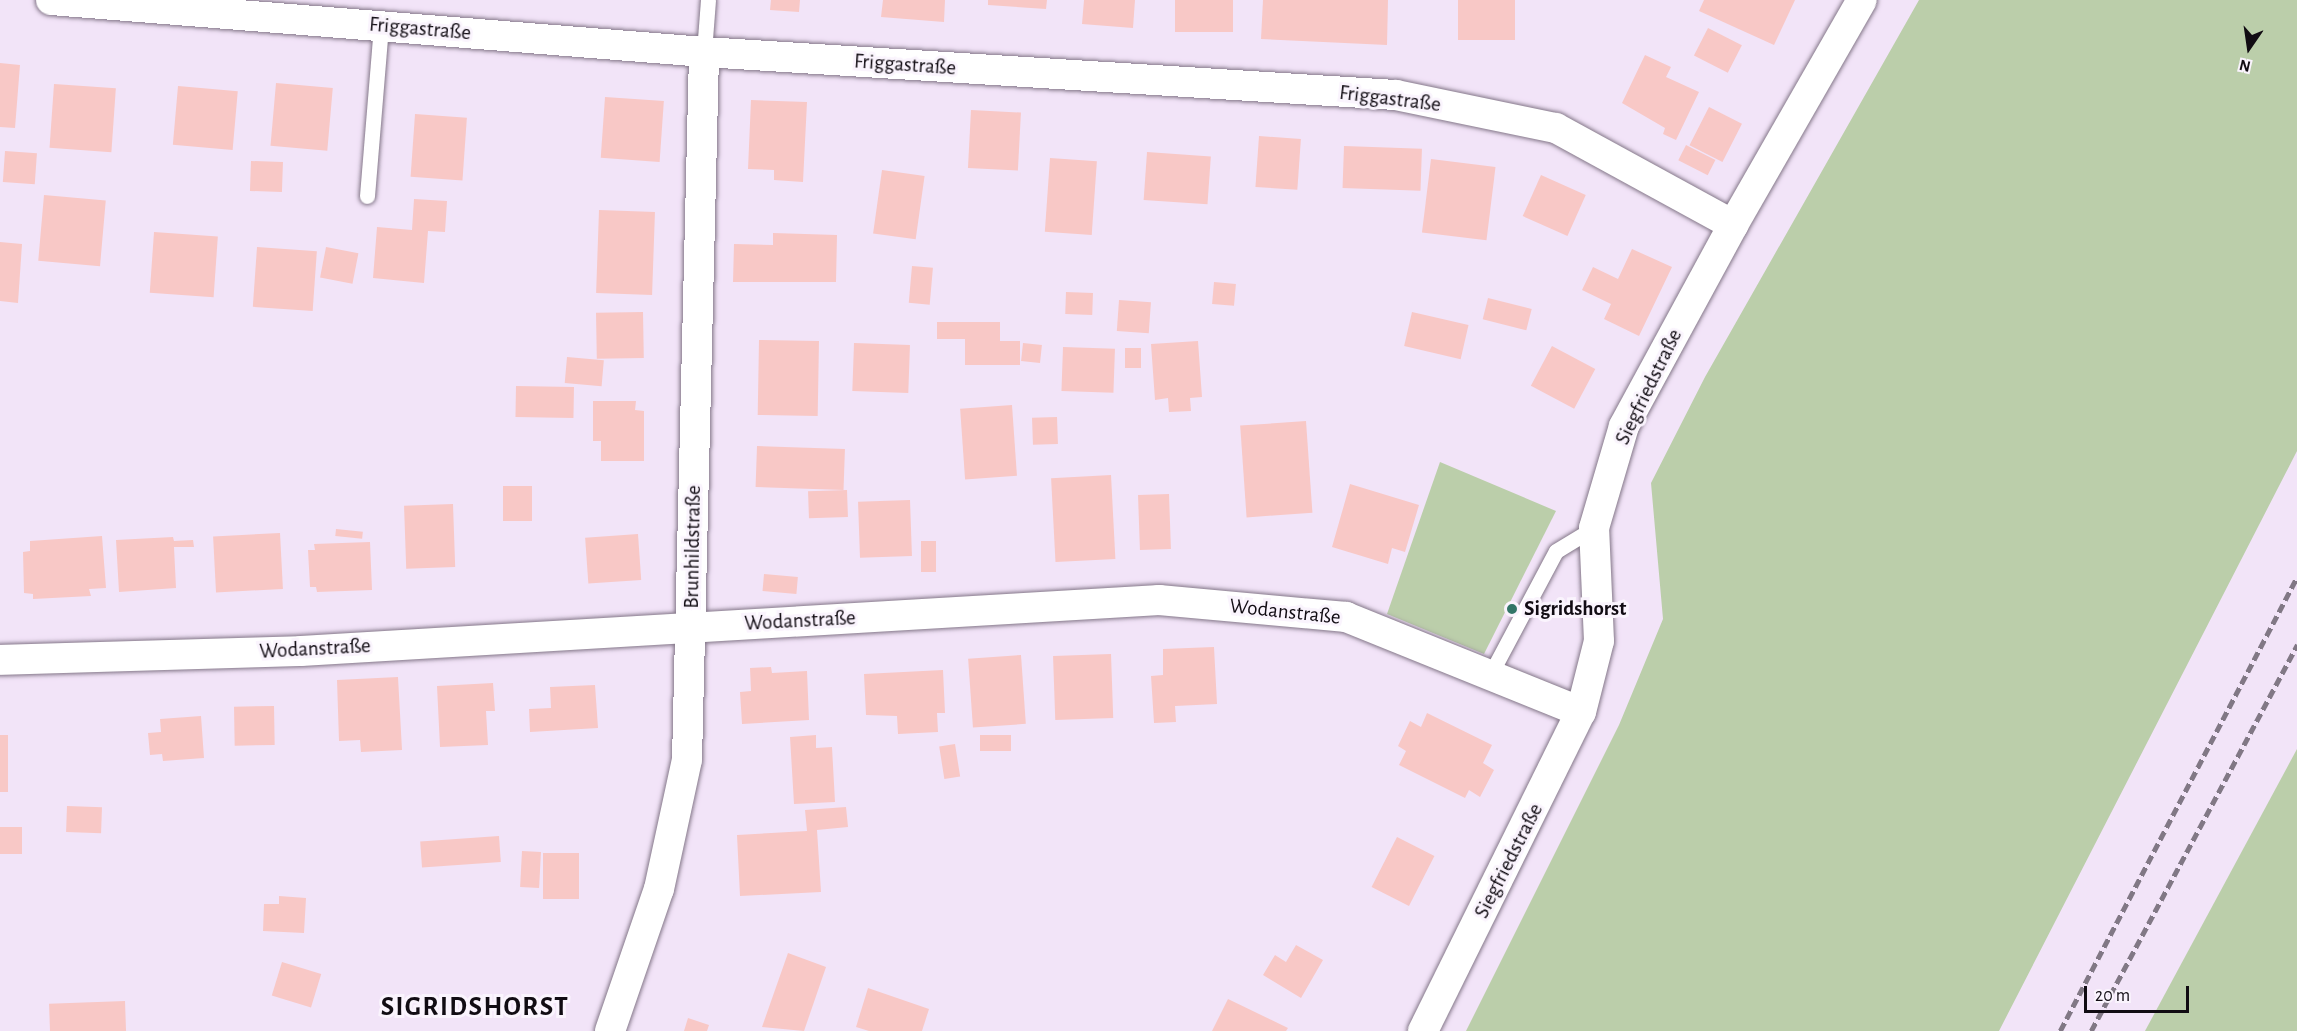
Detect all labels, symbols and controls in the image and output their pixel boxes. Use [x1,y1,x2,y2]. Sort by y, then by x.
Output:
street label: Friggastraße [368,12,472,46]
north arrow [2219,18,2279,78]
street label: Friggastraße [853,49,957,81]
text: N [2238,56,2252,75]
street label: Friggastraße [1338,80,1442,118]
street label: Siegfriedstraße [1610,325,1688,449]
street label: Brunhildstraße [679,485,707,609]
street label: Wodanstraße [1228,594,1342,630]
place label: Sigridshorst [1524,596,1626,622]
marker: Sigridshorst [1505,602,1519,616]
street label: Wodanstraße [744,606,856,636]
street label: Wodanstraße [259,634,371,664]
street label: Siegfriedstraße [1469,799,1549,923]
scale bar [2087,974,2192,1012]
text: 20 m [2095,987,2130,1005]
district label: SIGRIDSHORST [381,991,569,1023]

